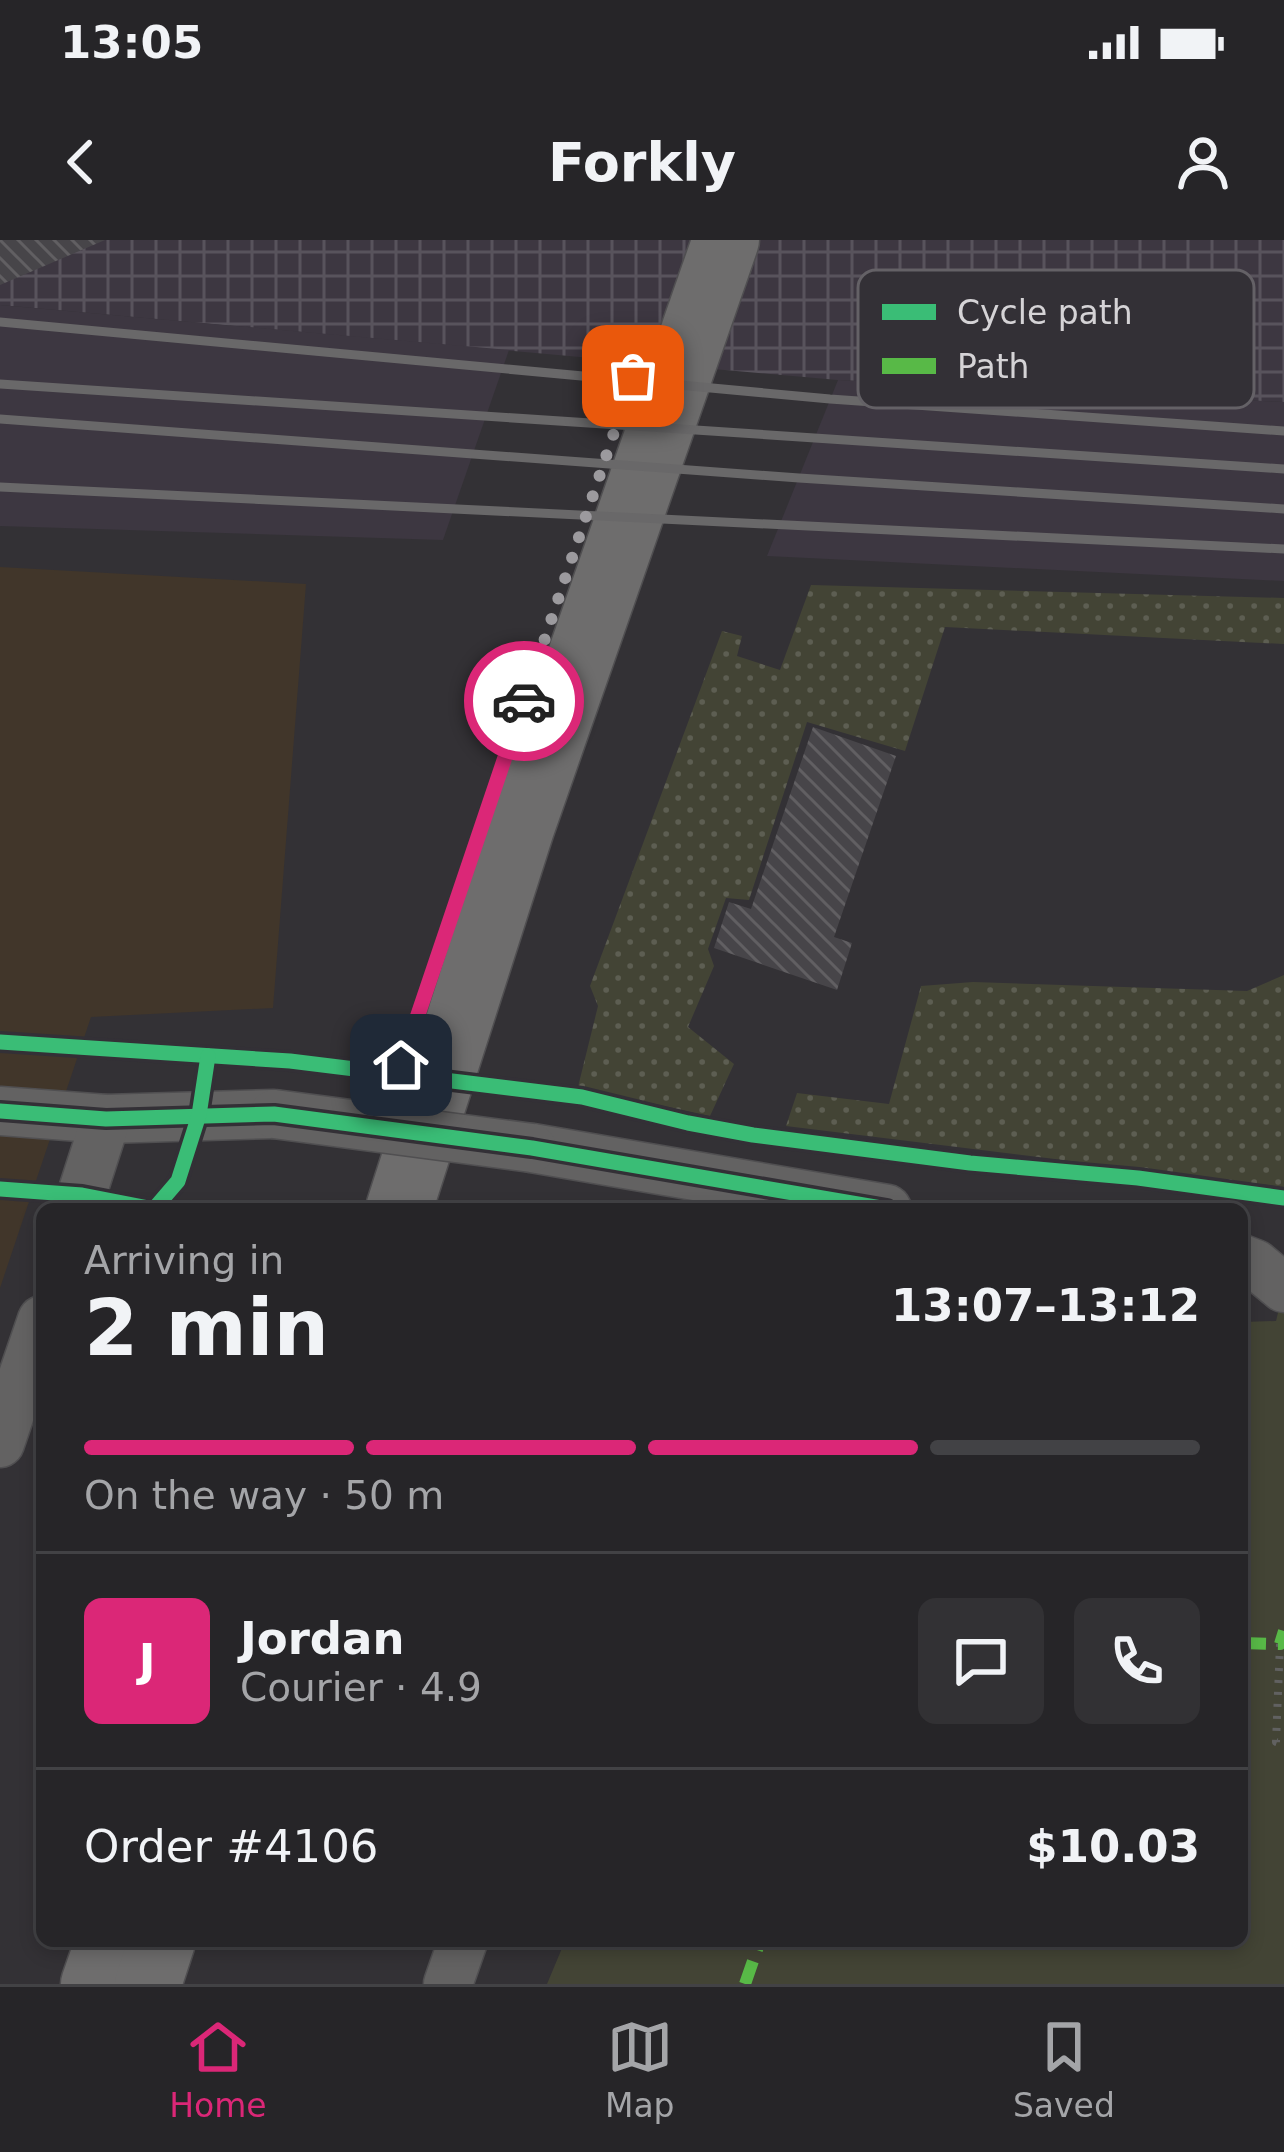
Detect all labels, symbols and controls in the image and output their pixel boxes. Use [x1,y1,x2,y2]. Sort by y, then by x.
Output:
text: 13:05 [60,16,203,69]
icon: back [48,129,114,195]
icon: person [1170,129,1236,195]
text: Forkly [548,131,736,194]
legend [858,270,1254,408]
text: Cycle path [957,293,1133,332]
pin [582,325,684,427]
icon: bag [600,343,666,409]
text: Path [957,347,1030,386]
courier [464,641,584,761]
icon: car [491,668,557,734]
pin [350,1014,452,1116]
icon: home [368,1032,434,1098]
text: Arriving in [84,1238,284,1283]
text: 13:07–13:12 [891,1279,1200,1332]
text: 2 min [84,1283,329,1373]
text: On the way · 50 m [84,1473,444,1518]
button: chat [918,1598,1044,1724]
button: phone [1074,1598,1200,1724]
text: Jordan [240,1612,404,1665]
text: J [139,1634,155,1687]
text: Courier · 4.9 [240,1665,482,1710]
text: Order #4106 [84,1820,378,1873]
text: $10.03 [1026,1820,1200,1873]
tab: Home [169,2014,267,2125]
tab: Map [605,2014,675,2125]
tab: Saved [1013,2014,1115,2125]

